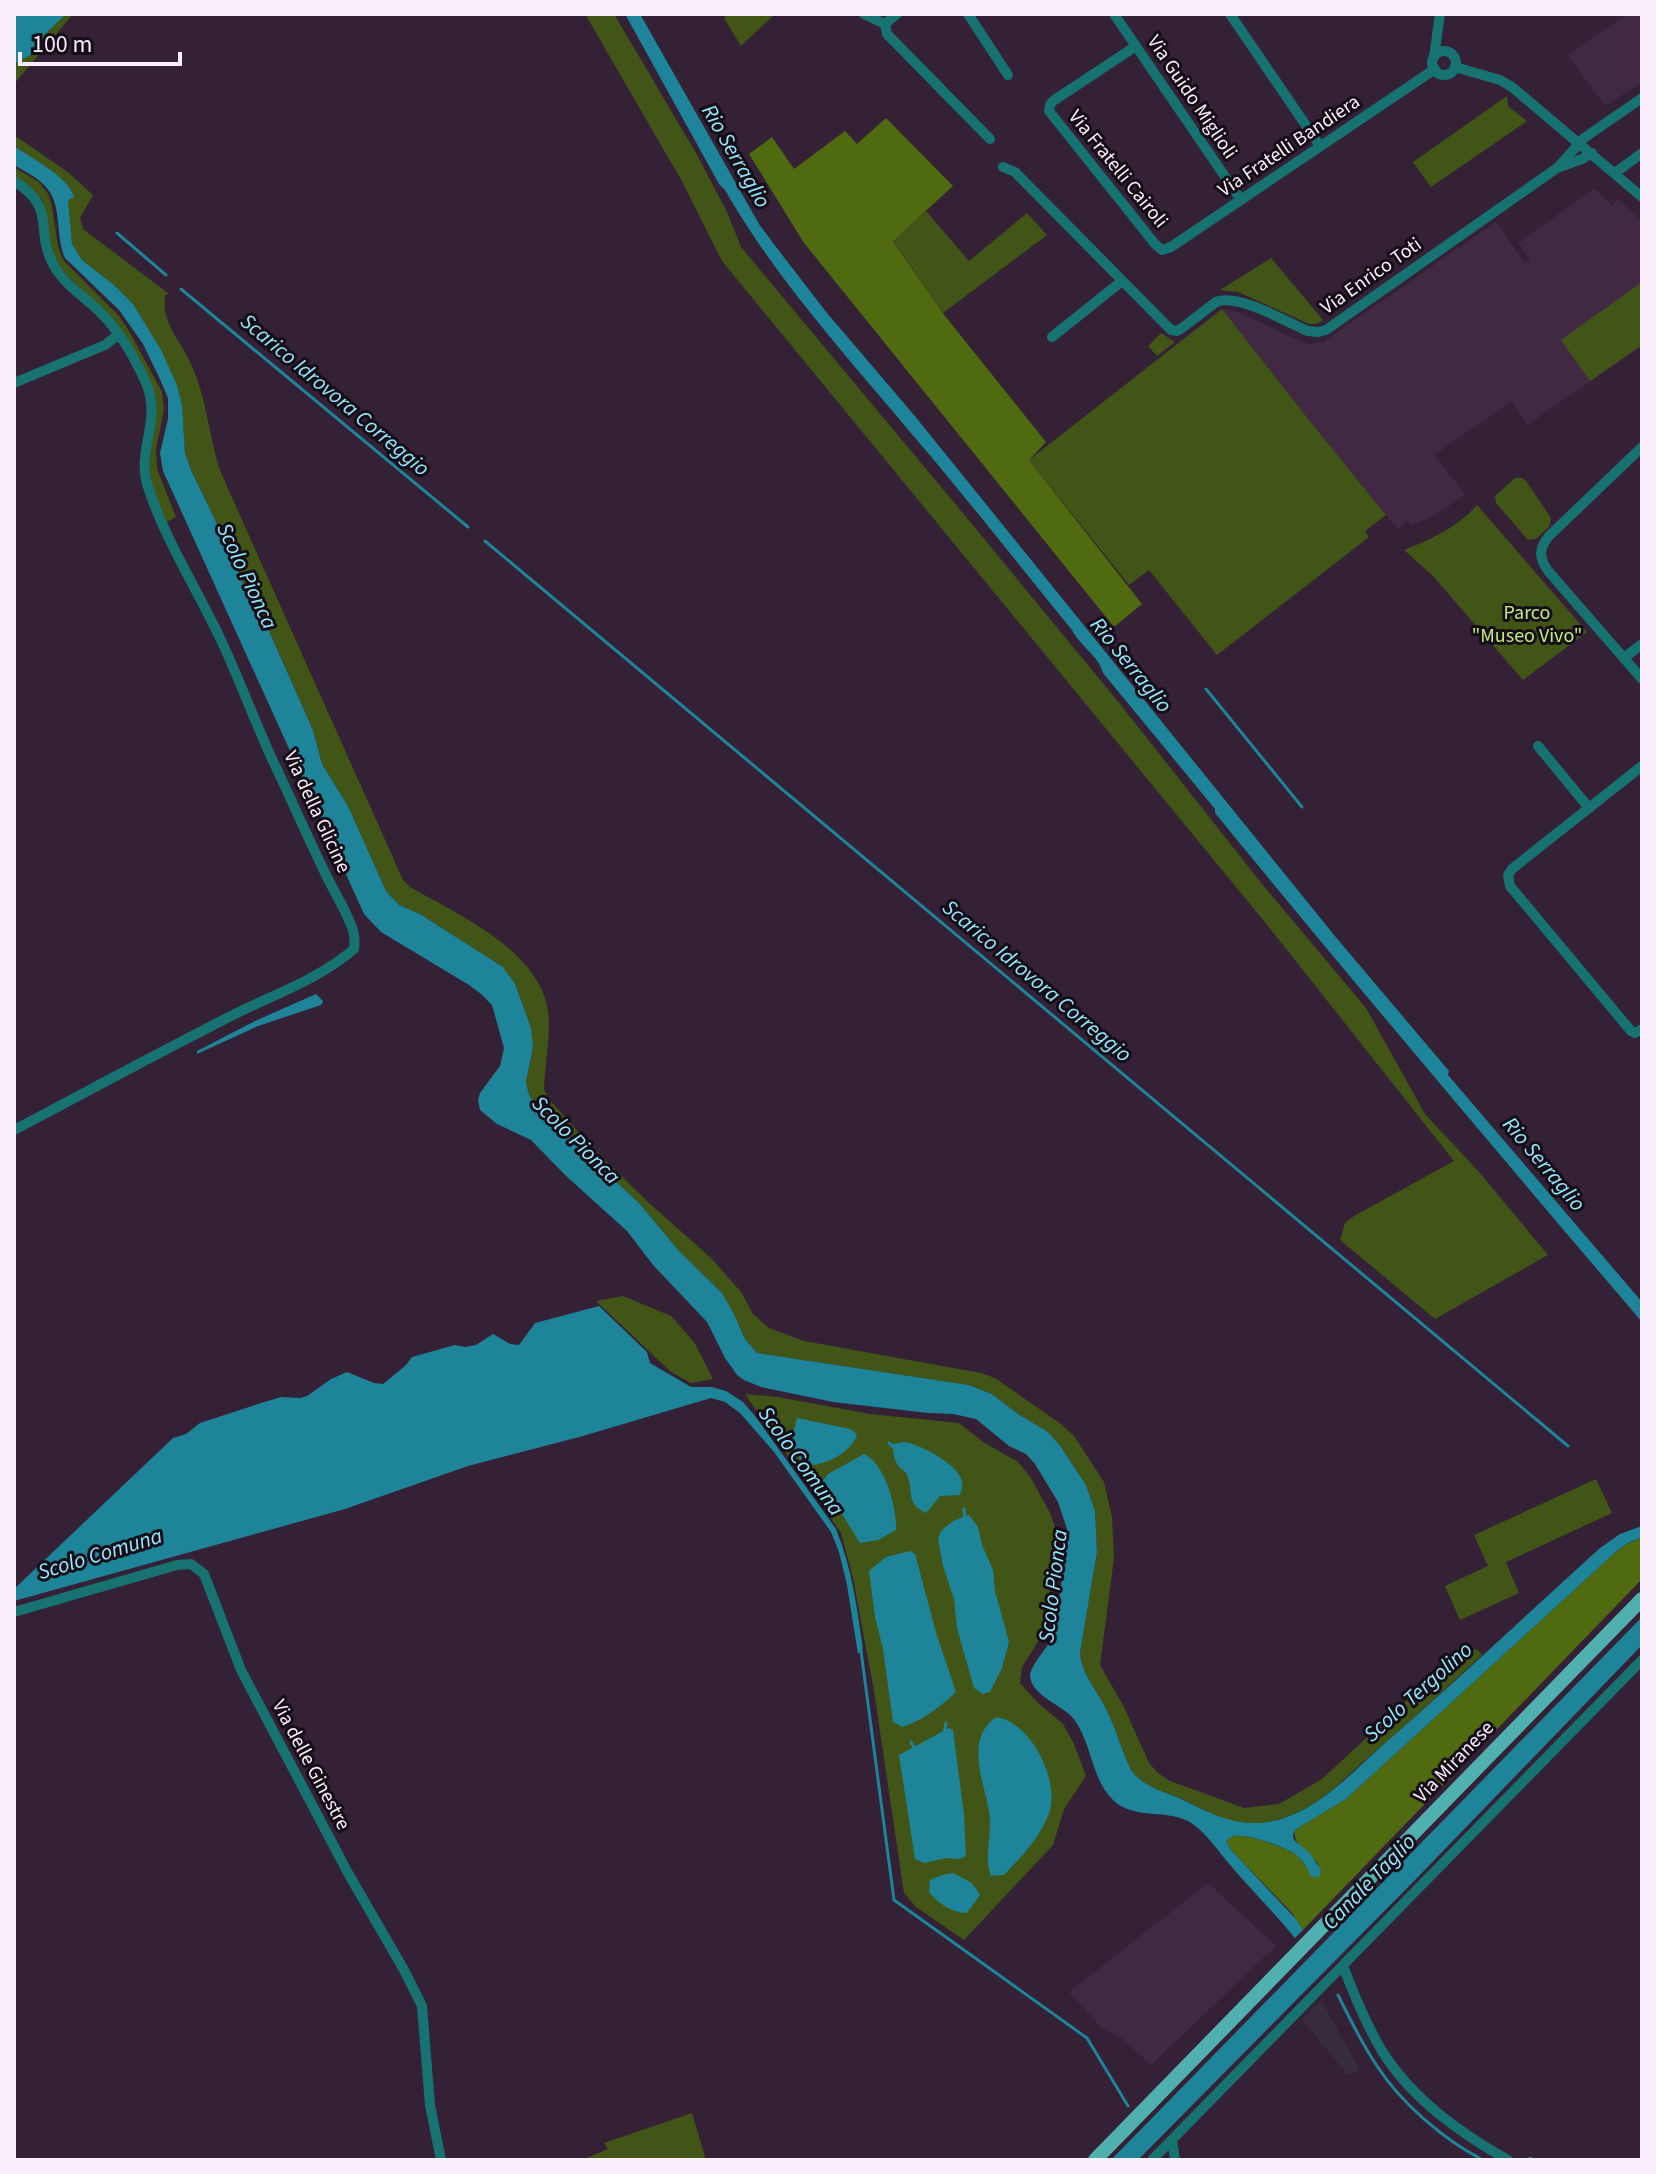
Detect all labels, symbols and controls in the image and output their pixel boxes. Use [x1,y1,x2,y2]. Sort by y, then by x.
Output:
scale bar [20,16,180,66]
text: 100 m [32,27,92,62]
street label: Via Guido Miglioli [1140,30,1244,164]
street label: Via Fratelli Bandiera [1212,88,1366,204]
water label: Rio Serraglio [693,98,779,214]
street label: Via Fratelli Cairoli [1062,104,1174,234]
street label: Via Enrico Toti [1315,231,1427,321]
water label: Scarico Idrovora Correggio [233,306,437,484]
water label: Scolo Pionca [208,517,286,635]
park label: Parco "Museo Vivo" [1472,599,1582,650]
water label: Rio Serraglio [1082,610,1180,720]
street label: Via della Glicine [276,746,358,878]
water label: Scarico Idrovora Correggio [935,892,1139,1070]
water label: Scolo Pionca [524,1088,628,1192]
water label: Rio Serraglio [1495,1110,1593,1218]
water label: Scolo Comuna [750,1400,852,1523]
water label: Scolo Comuna [34,1520,166,1588]
water label: Scolo Pionca [1030,1527,1076,1645]
water label: Scolo Tergolino [1356,1634,1480,1750]
street label: Via delle Ginestre [265,1695,357,1835]
street label: Via Miranese [1408,1715,1500,1809]
water label: Canale Taglio [1315,1827,1423,1937]

